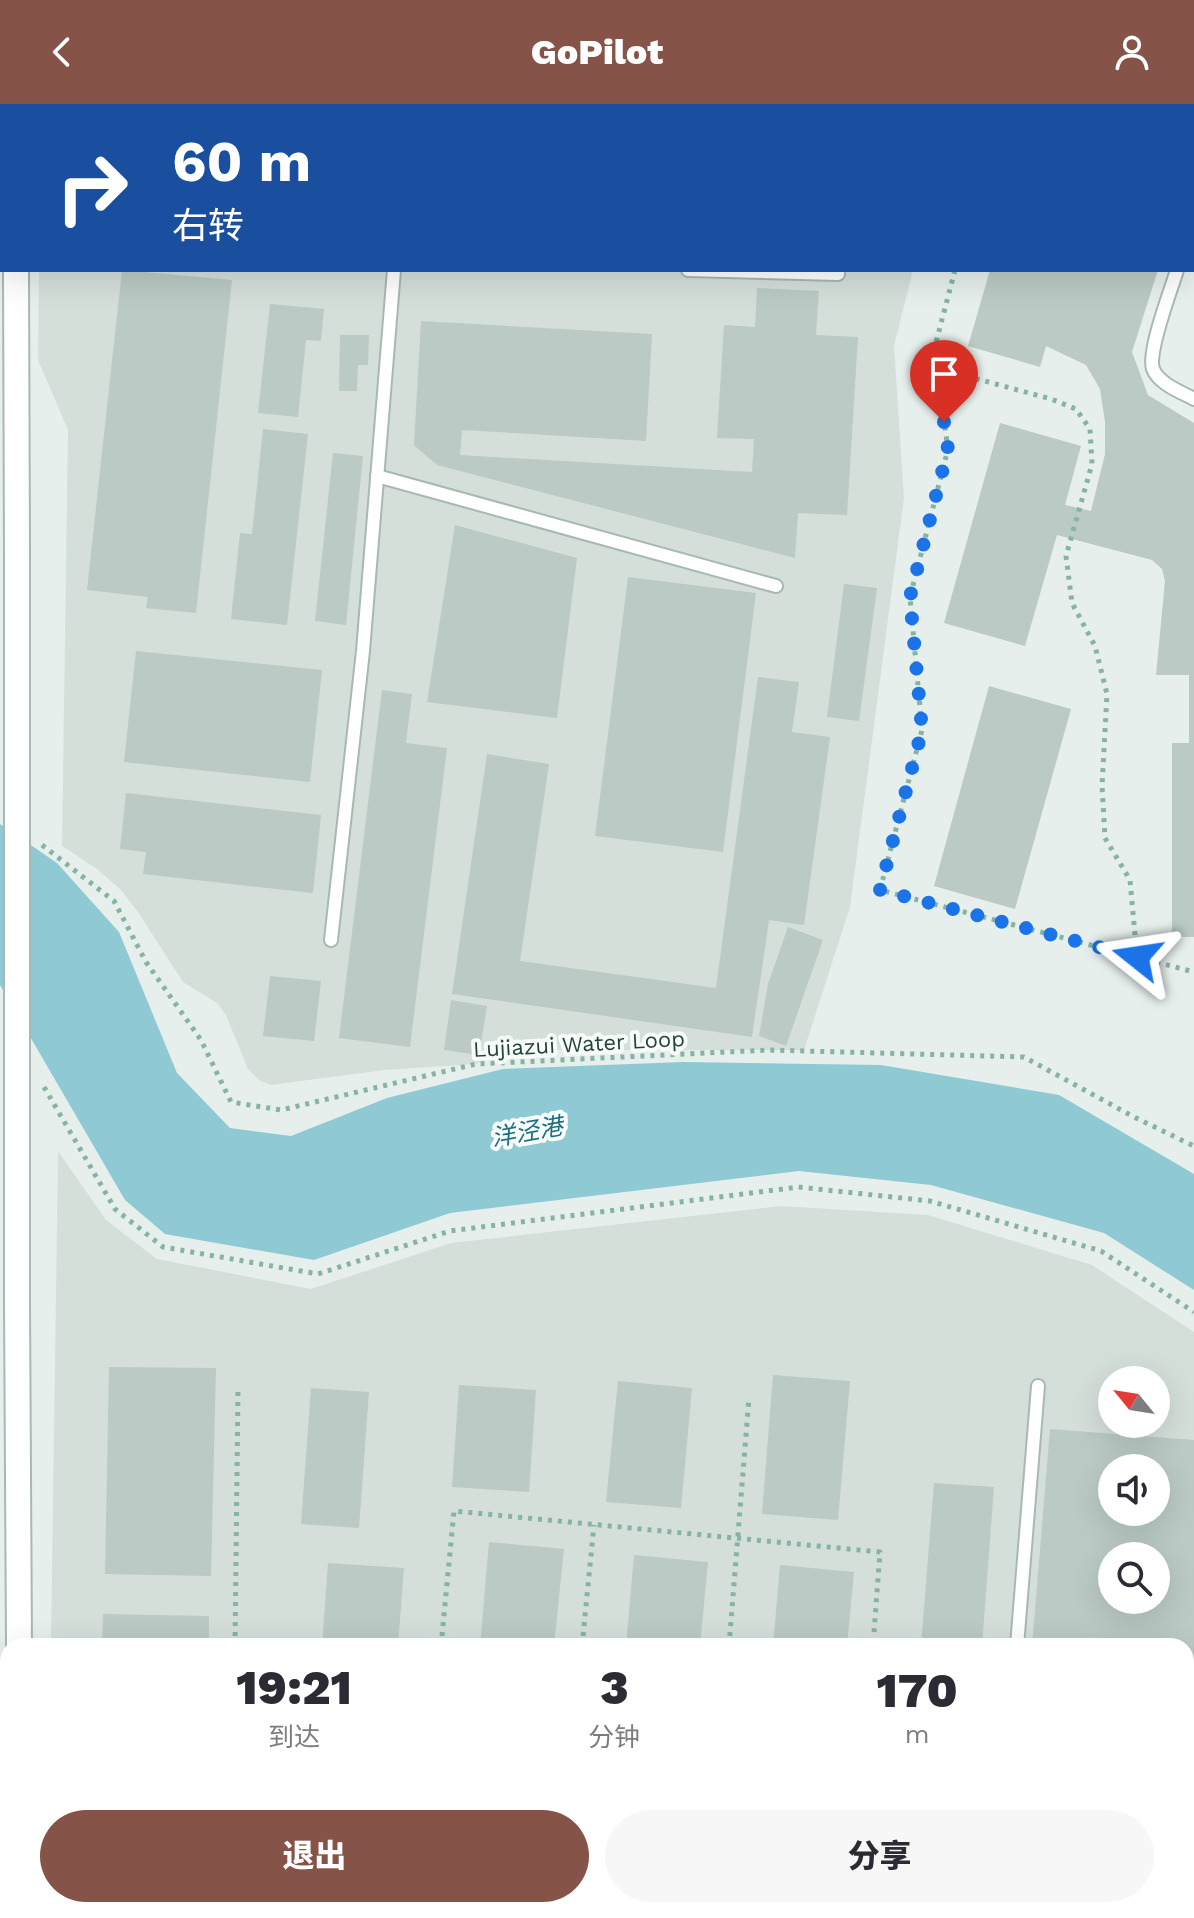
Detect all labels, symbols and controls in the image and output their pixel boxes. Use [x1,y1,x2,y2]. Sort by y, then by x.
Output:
icon: back [40,30,84,74]
icon: person [1110,30,1154,74]
text: GoPilot [531,31,663,73]
text: 60 m [172,129,311,195]
icon: right [40,136,144,240]
text: 右转 [172,205,244,247]
pin [910,340,978,422]
icon: arrive [922,352,966,396]
position arrow [1095,915,1179,999]
street label: Lujiazui Water Loop [472,1026,686,1062]
water label: 洋泾港 [489,1111,568,1152]
north arrow [1098,1366,1170,1438]
map controls [1098,1366,1170,1614]
button: sound [1098,1454,1170,1526]
button: search [1098,1542,1170,1614]
text: 19:21 [236,1659,352,1716]
text: 3 [600,1659,629,1716]
text: 170 [876,1662,958,1719]
text: m [905,1719,930,1749]
text: 到达 [268,1722,320,1752]
text: 分钟 [588,1722,640,1752]
button: 退出 [40,1810,589,1902]
button: 分享 [605,1810,1154,1902]

